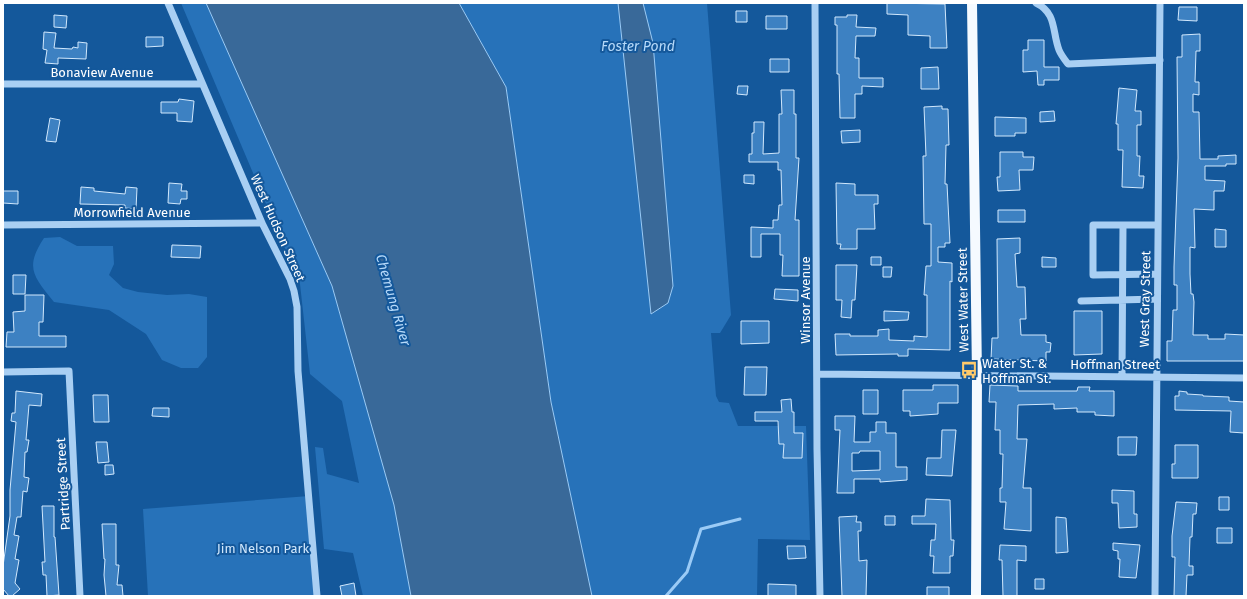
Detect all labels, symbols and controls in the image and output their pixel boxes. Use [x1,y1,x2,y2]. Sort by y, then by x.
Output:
water label: Foster Pond [601,38,675,55]
street label: Bonaview Avenue [50,65,154,80]
street label: West Hudson Street [248,172,309,284]
street label: Morrowfield Avenue [74,205,190,220]
street label: West Water Street [955,247,971,352]
street label: West Gray Street [1137,250,1153,347]
water label: Chemung River [372,252,414,348]
street label: Winsor Avenue [798,256,813,344]
place label: Water St. & Hoffman St. [982,356,1051,386]
street label: Hoffman Street [1070,357,1160,372]
bus stop icon: Water St. & Hoffman St. [959,360,979,380]
street label: Partridge Street [53,437,73,531]
park label: Jim Nelson Park [217,541,309,556]

